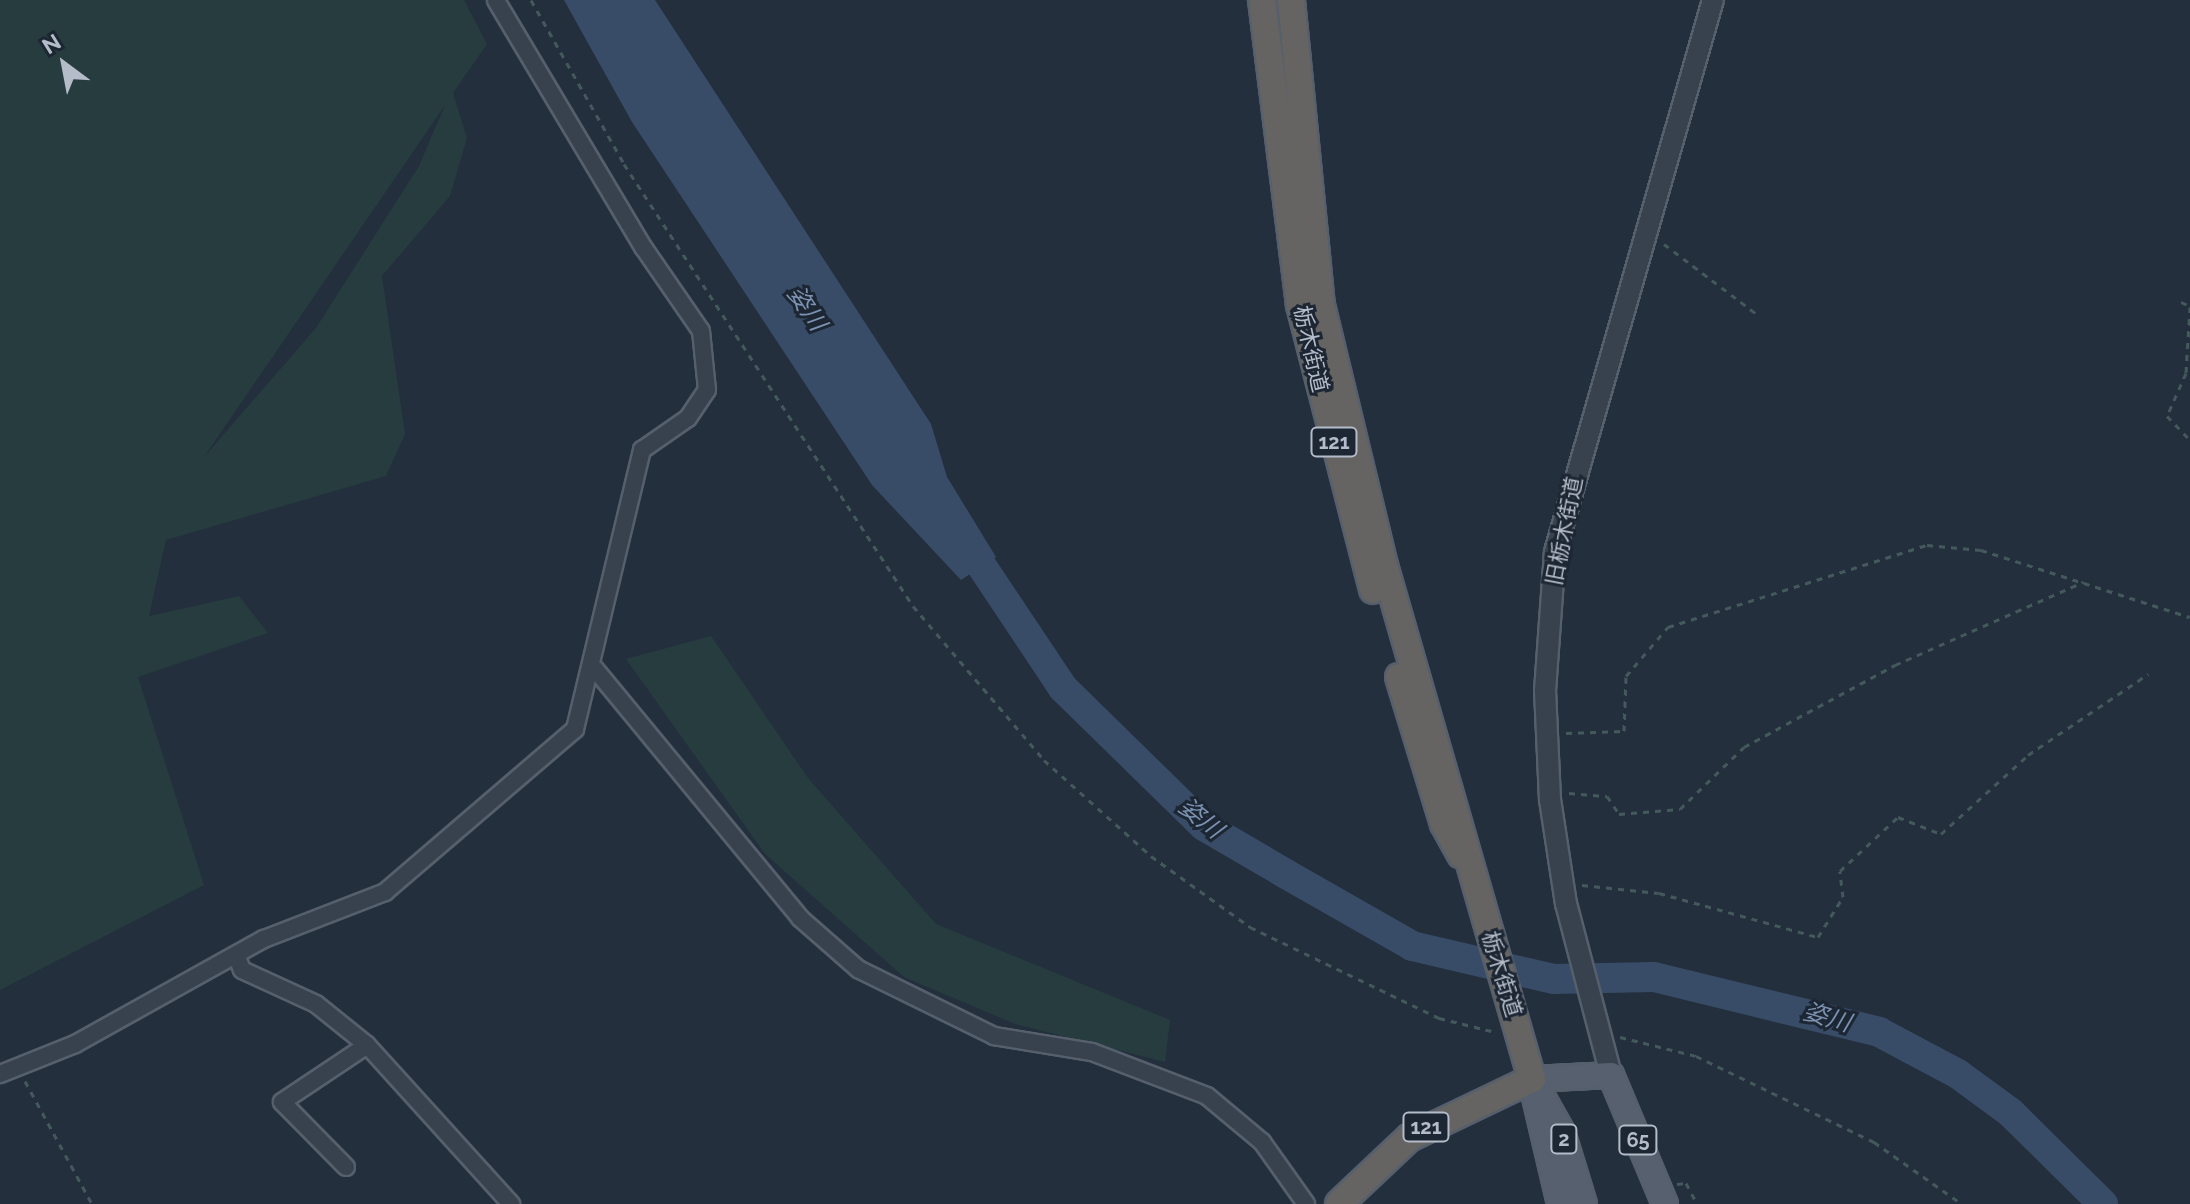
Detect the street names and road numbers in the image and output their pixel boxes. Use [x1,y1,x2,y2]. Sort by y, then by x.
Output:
street label: 栃木街道 [1288,303,1334,395]
road number: 121 [1310,426,1358,458]
street label: 旧栃木街道 [1541,474,1587,588]
street label: 栃木街道 [1477,928,1527,1020]
road number: 121 [1402,1111,1450,1143]
road number: 2 [1550,1123,1578,1155]
road number: 65 [1618,1124,1658,1156]

